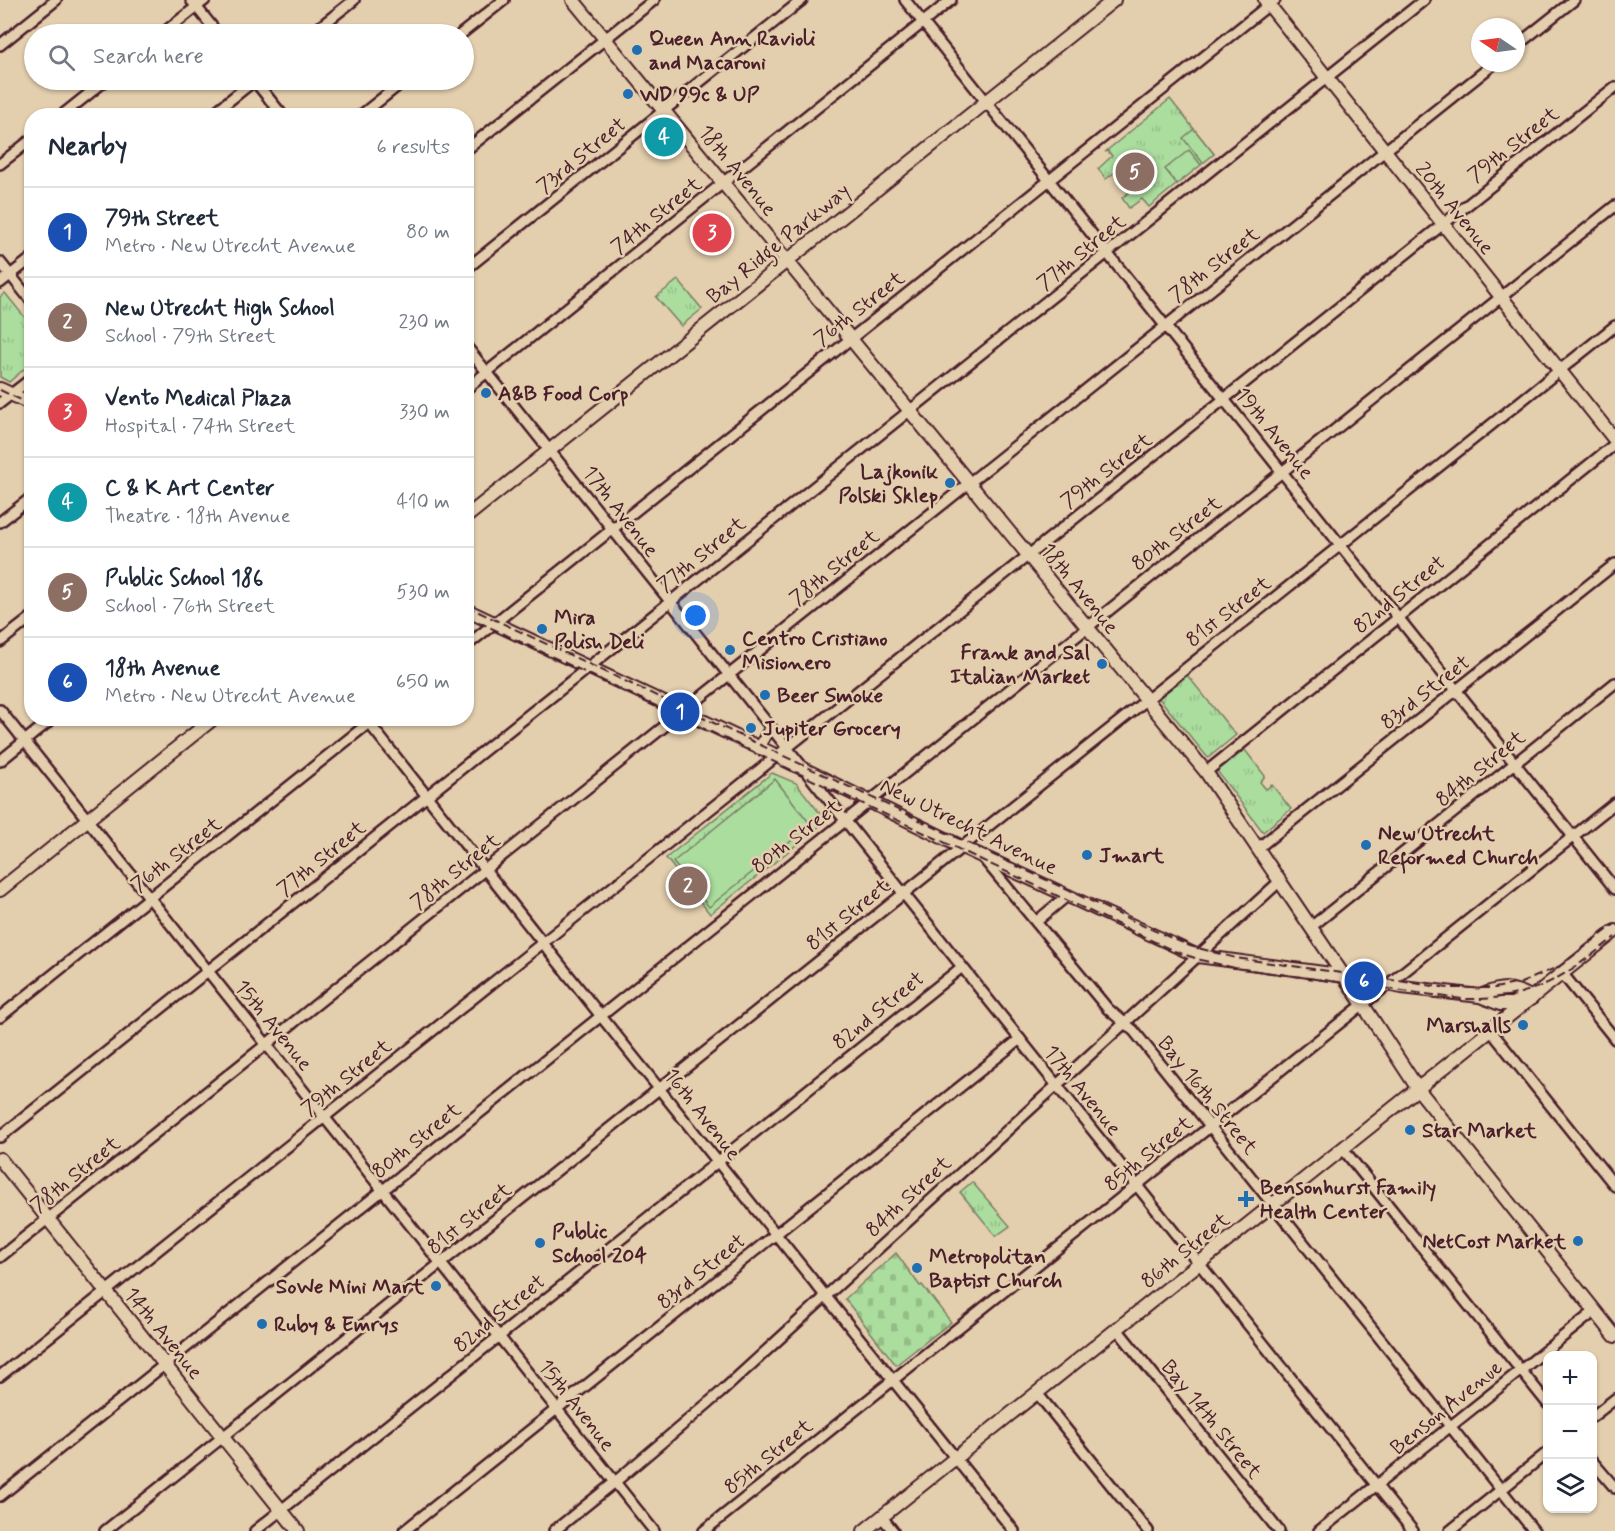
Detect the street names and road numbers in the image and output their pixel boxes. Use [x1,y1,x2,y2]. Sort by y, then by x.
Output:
street label: 79th Street [1462,100,1566,189]
street label: 73rd Street [531,111,632,200]
street label: 18th Avenue [692,119,783,222]
street label: 20th Avenue [1408,157,1500,261]
street label: 74th Street [605,170,708,261]
street label: Bay Ridge Parkway [701,177,857,312]
street label: 77th Street [1031,208,1132,297]
street label: 78th Street [1164,220,1266,309]
street label: 76th Street [808,264,911,353]
street label: 19th Avenue [1228,382,1320,486]
street label: 79th Street [1055,426,1159,515]
street label: 17th Avenue [576,460,665,563]
street label: 80th Street [1126,489,1228,578]
street label: 77th Street [651,510,752,599]
street label: 78th Street [784,523,886,613]
street label: 18th Avenue [1034,537,1125,640]
street label: 82nd Street [1348,549,1452,641]
street label: 81st Street [1180,569,1278,654]
street label: 83rd Street [1375,649,1476,737]
street label: 84th Street [1430,723,1532,814]
street label: New Utrecht Avenue [875,772,1062,882]
street label: 80th Street [746,792,848,881]
street label: 76th Street [125,810,228,899]
street label: 77th Street [271,814,372,903]
street label: 78th Street [405,827,507,917]
street label: 81st Street [801,872,897,957]
street label: 82nd Street [827,965,931,1057]
street label: 15th Avenue [228,974,319,1077]
street label: Bay 16th Street [1151,1030,1264,1161]
street label: 79th Street [296,1032,398,1123]
street label: 17th Avenue [1037,1039,1127,1142]
street label: 16th Avenue [657,1063,747,1167]
street label: 80th Street [366,1096,468,1185]
street label: 85th Street [1098,1109,1199,1198]
street label: 78th Street [25,1130,127,1220]
street label: 84th Street [860,1149,958,1244]
street label: 81st Street [422,1176,518,1261]
street label: 86th Street [1135,1206,1237,1295]
street label: 83rd Street [651,1227,752,1316]
street label: 82nd Street [448,1268,552,1360]
street label: 14th Avenue [117,1282,209,1386]
street label: 15th Avenue [531,1354,621,1457]
street label: Bay 14th Street [1154,1354,1268,1486]
street label: Benson Avenue [1385,1354,1509,1462]
street label: 85th Street [718,1412,819,1501]

